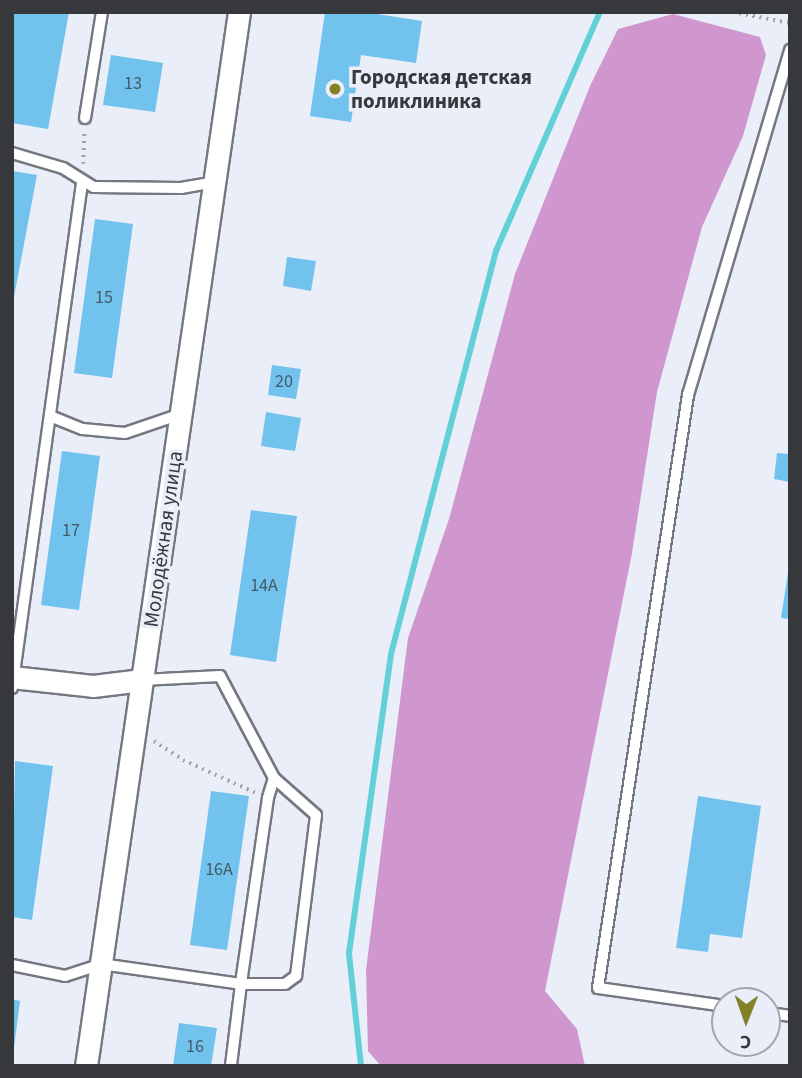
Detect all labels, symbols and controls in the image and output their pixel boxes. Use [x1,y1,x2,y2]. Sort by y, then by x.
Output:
place label: Городская детская поликлиника [351,64,532,114]
house number: 13 [124,73,142,95]
marker: Городская детская поликлиника [325,79,345,99]
house number: 15 [95,287,113,309]
house number: 20 [275,371,293,393]
street label: Молодёжная улица [138,449,188,629]
house number: 17 [62,520,80,542]
house number: 14А [250,575,278,597]
house number: 16А [205,859,233,881]
north arrow [711,987,781,1057]
text: С [740,1028,751,1055]
house number: 16 [186,1036,204,1058]

